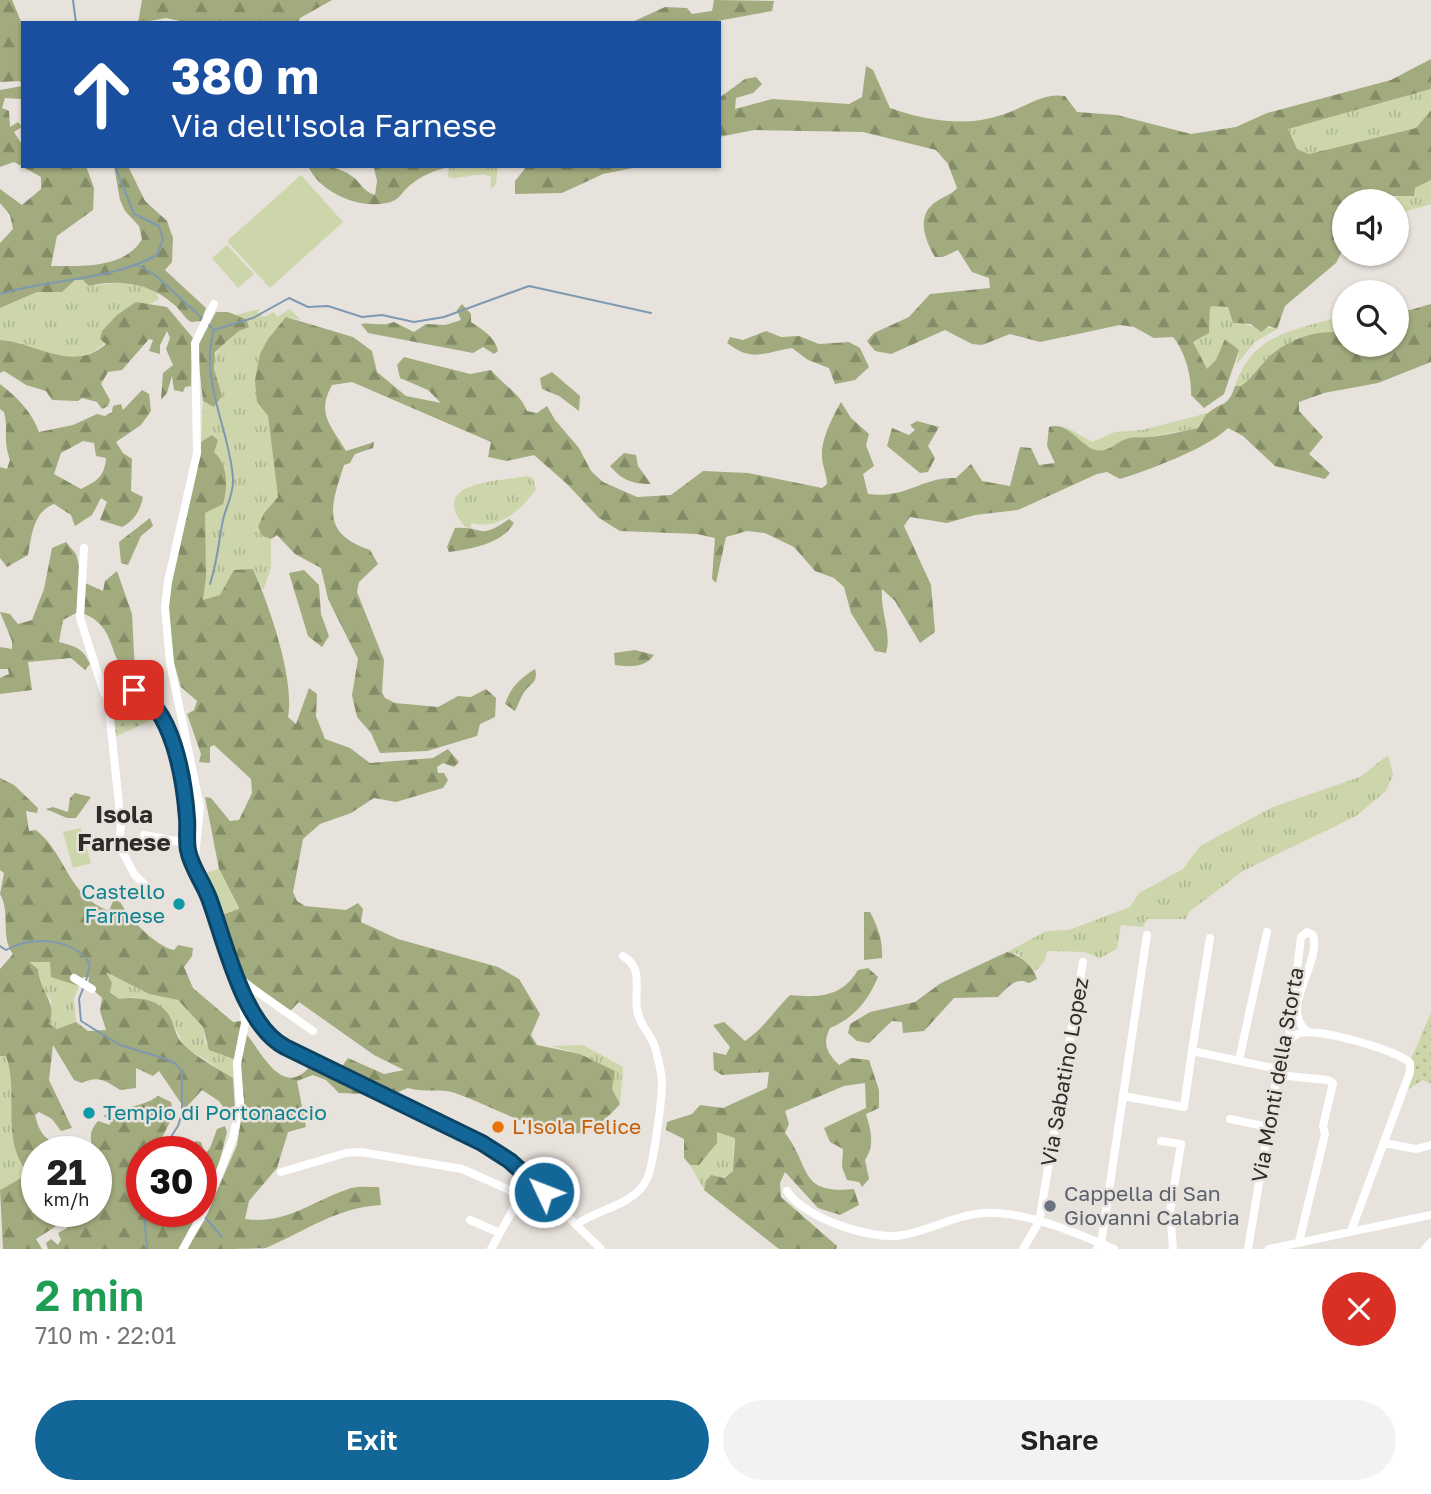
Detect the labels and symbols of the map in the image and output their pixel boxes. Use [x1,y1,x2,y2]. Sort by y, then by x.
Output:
pin [104,660,164,720]
district label: Isola Farnese [77,799,171,856]
place label: Castello Farnese [81,878,165,928]
marker: Castello Farnese [171,896,187,912]
street label: Via Monti della Storta [1245,965,1309,1184]
street label: Via Sabatino Lopez [1035,975,1093,1168]
place label: Tempio di Portonaccio [103,1099,327,1125]
marker: Tempio di Portonaccio [81,1105,97,1121]
place label: L'Isola Felice [512,1113,641,1139]
marker: L'Isola Felice [490,1119,506,1135]
speed limit sign: 30 [126,1136,217,1227]
position arrow [507,1155,581,1229]
place label: Cappella di San Giovanni Calabria [1064,1180,1240,1230]
marker: Cappella di San Giovanni Calabria [1042,1198,1058,1214]

